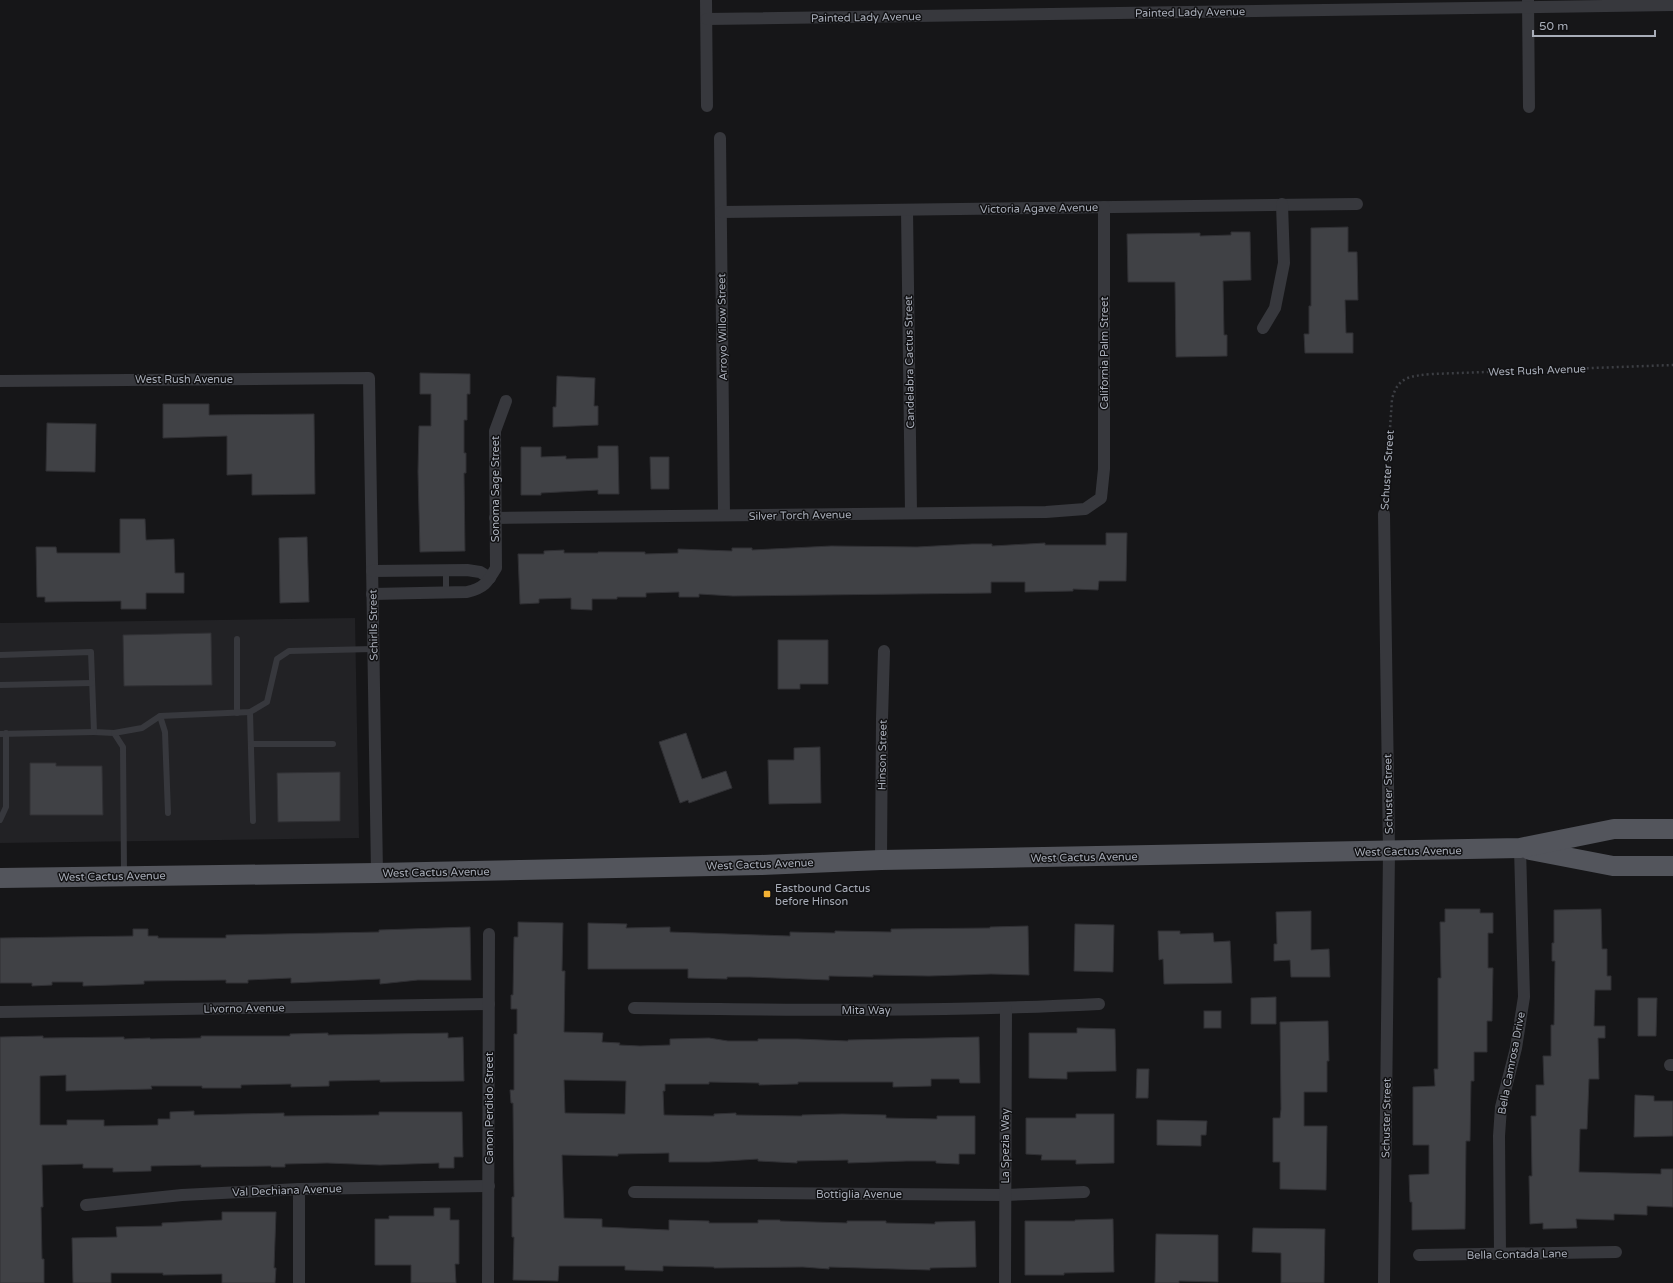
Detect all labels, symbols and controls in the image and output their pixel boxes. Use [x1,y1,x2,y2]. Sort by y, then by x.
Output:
street label: Painted Lady Avenue [1135,5,1245,20]
street label: Painted Lady Avenue [811,10,921,25]
scale bar [1533,12,1655,38]
text: 50 m [1539,19,1568,33]
street label: Victoria Agave Avenue [980,201,1098,216]
street label: Arroyo Willow Street [715,273,730,381]
street label: Candelabra Cactus Street [902,295,917,429]
street label: California Palm Street [1098,297,1111,410]
street label: West Rush Avenue [1488,362,1586,379]
street label: West Rush Avenue [135,373,233,386]
street label: Schuster Street [1378,430,1397,510]
street label: Sonoma Sage Street [489,436,502,542]
street label: Silver Torch Avenue [749,508,851,523]
street label: Schirlls Street [366,589,381,661]
street label: Hinson Street [875,720,890,790]
street label: Schuster Street [1381,754,1396,834]
street label: West Cactus Avenue [1354,844,1462,859]
street label: West Cactus Avenue [1030,850,1138,865]
street label: West Cactus Avenue [706,856,814,873]
street label: West Cactus Avenue [382,865,490,880]
street label: West Cactus Avenue [58,869,166,884]
place label: Eastbound Cactus before Hinson [775,882,870,908]
marker: Eastbound Cactus before Hinson [762,889,772,899]
street label: Livorno Avenue [203,1001,285,1016]
street label: Mita Way [841,1004,891,1017]
street label: Bella Camrosa Drive [1495,1011,1528,1116]
street label: Canon Perdido Street [483,1052,496,1164]
street label: Schuster Street [1379,1078,1394,1158]
street label: La Spezia Way [999,1108,1012,1184]
street label: Val Dechiana Avenue [232,1182,342,1199]
street label: Bottiglia Avenue [816,1188,902,1201]
street label: Bella Contada Lane [1466,1247,1568,1262]

